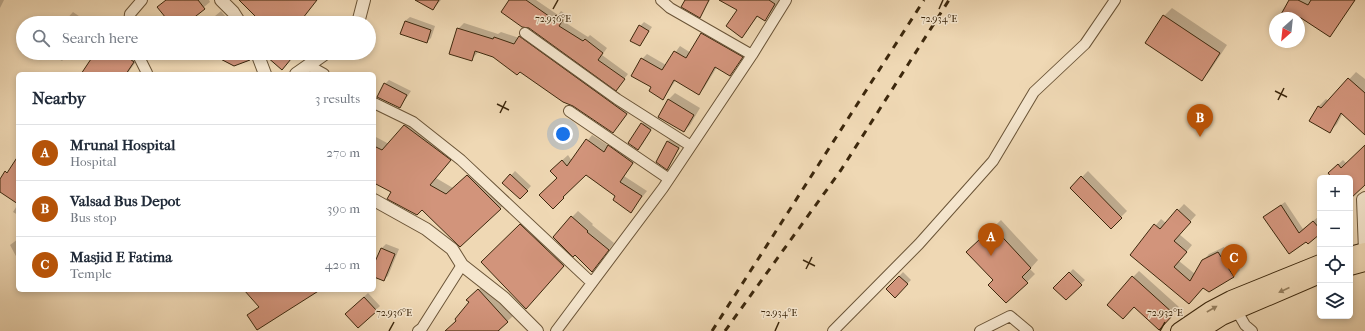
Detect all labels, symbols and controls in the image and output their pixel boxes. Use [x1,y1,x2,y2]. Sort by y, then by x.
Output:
north arrow [1269,12,1305,48]
text: 72.936°E [535,13,571,25]
text: 72.934°E [921,13,957,25]
search box [16,16,376,60]
icon: search [30,27,52,49]
text: Search here [62,29,138,47]
text: Nearby [32,88,86,108]
text: 3 results [315,91,360,106]
pin: B [1187,104,1213,137]
your location [553,124,573,144]
text: Mrunal Hospital [70,136,175,154]
text: A [41,145,49,160]
text: 270 m [326,145,360,160]
text: Hospital [70,154,117,169]
map controls [1317,175,1353,319]
button: + [1317,175,1353,211]
text: Valsad Bus Depot [70,192,181,210]
text: B [41,201,49,216]
text: 390 m [327,201,360,216]
text: Bus stop [70,210,116,225]
button: − [1317,211,1353,247]
pin: A [978,223,1004,256]
pin: C [1221,244,1247,277]
button: locate [1317,247,1353,283]
text: Masjid E Fatima [70,248,172,266]
text: C [41,257,49,272]
text: 420 m [325,257,360,272]
text: Temple [70,266,112,281]
button: layers [1317,283,1353,319]
one-way arrow [1278,287,1290,293]
one-way arrow [1206,306,1218,313]
text: 72.936°E [376,307,412,319]
text: 72.934°E [761,307,797,319]
text: 72.932°E [1147,307,1183,319]

